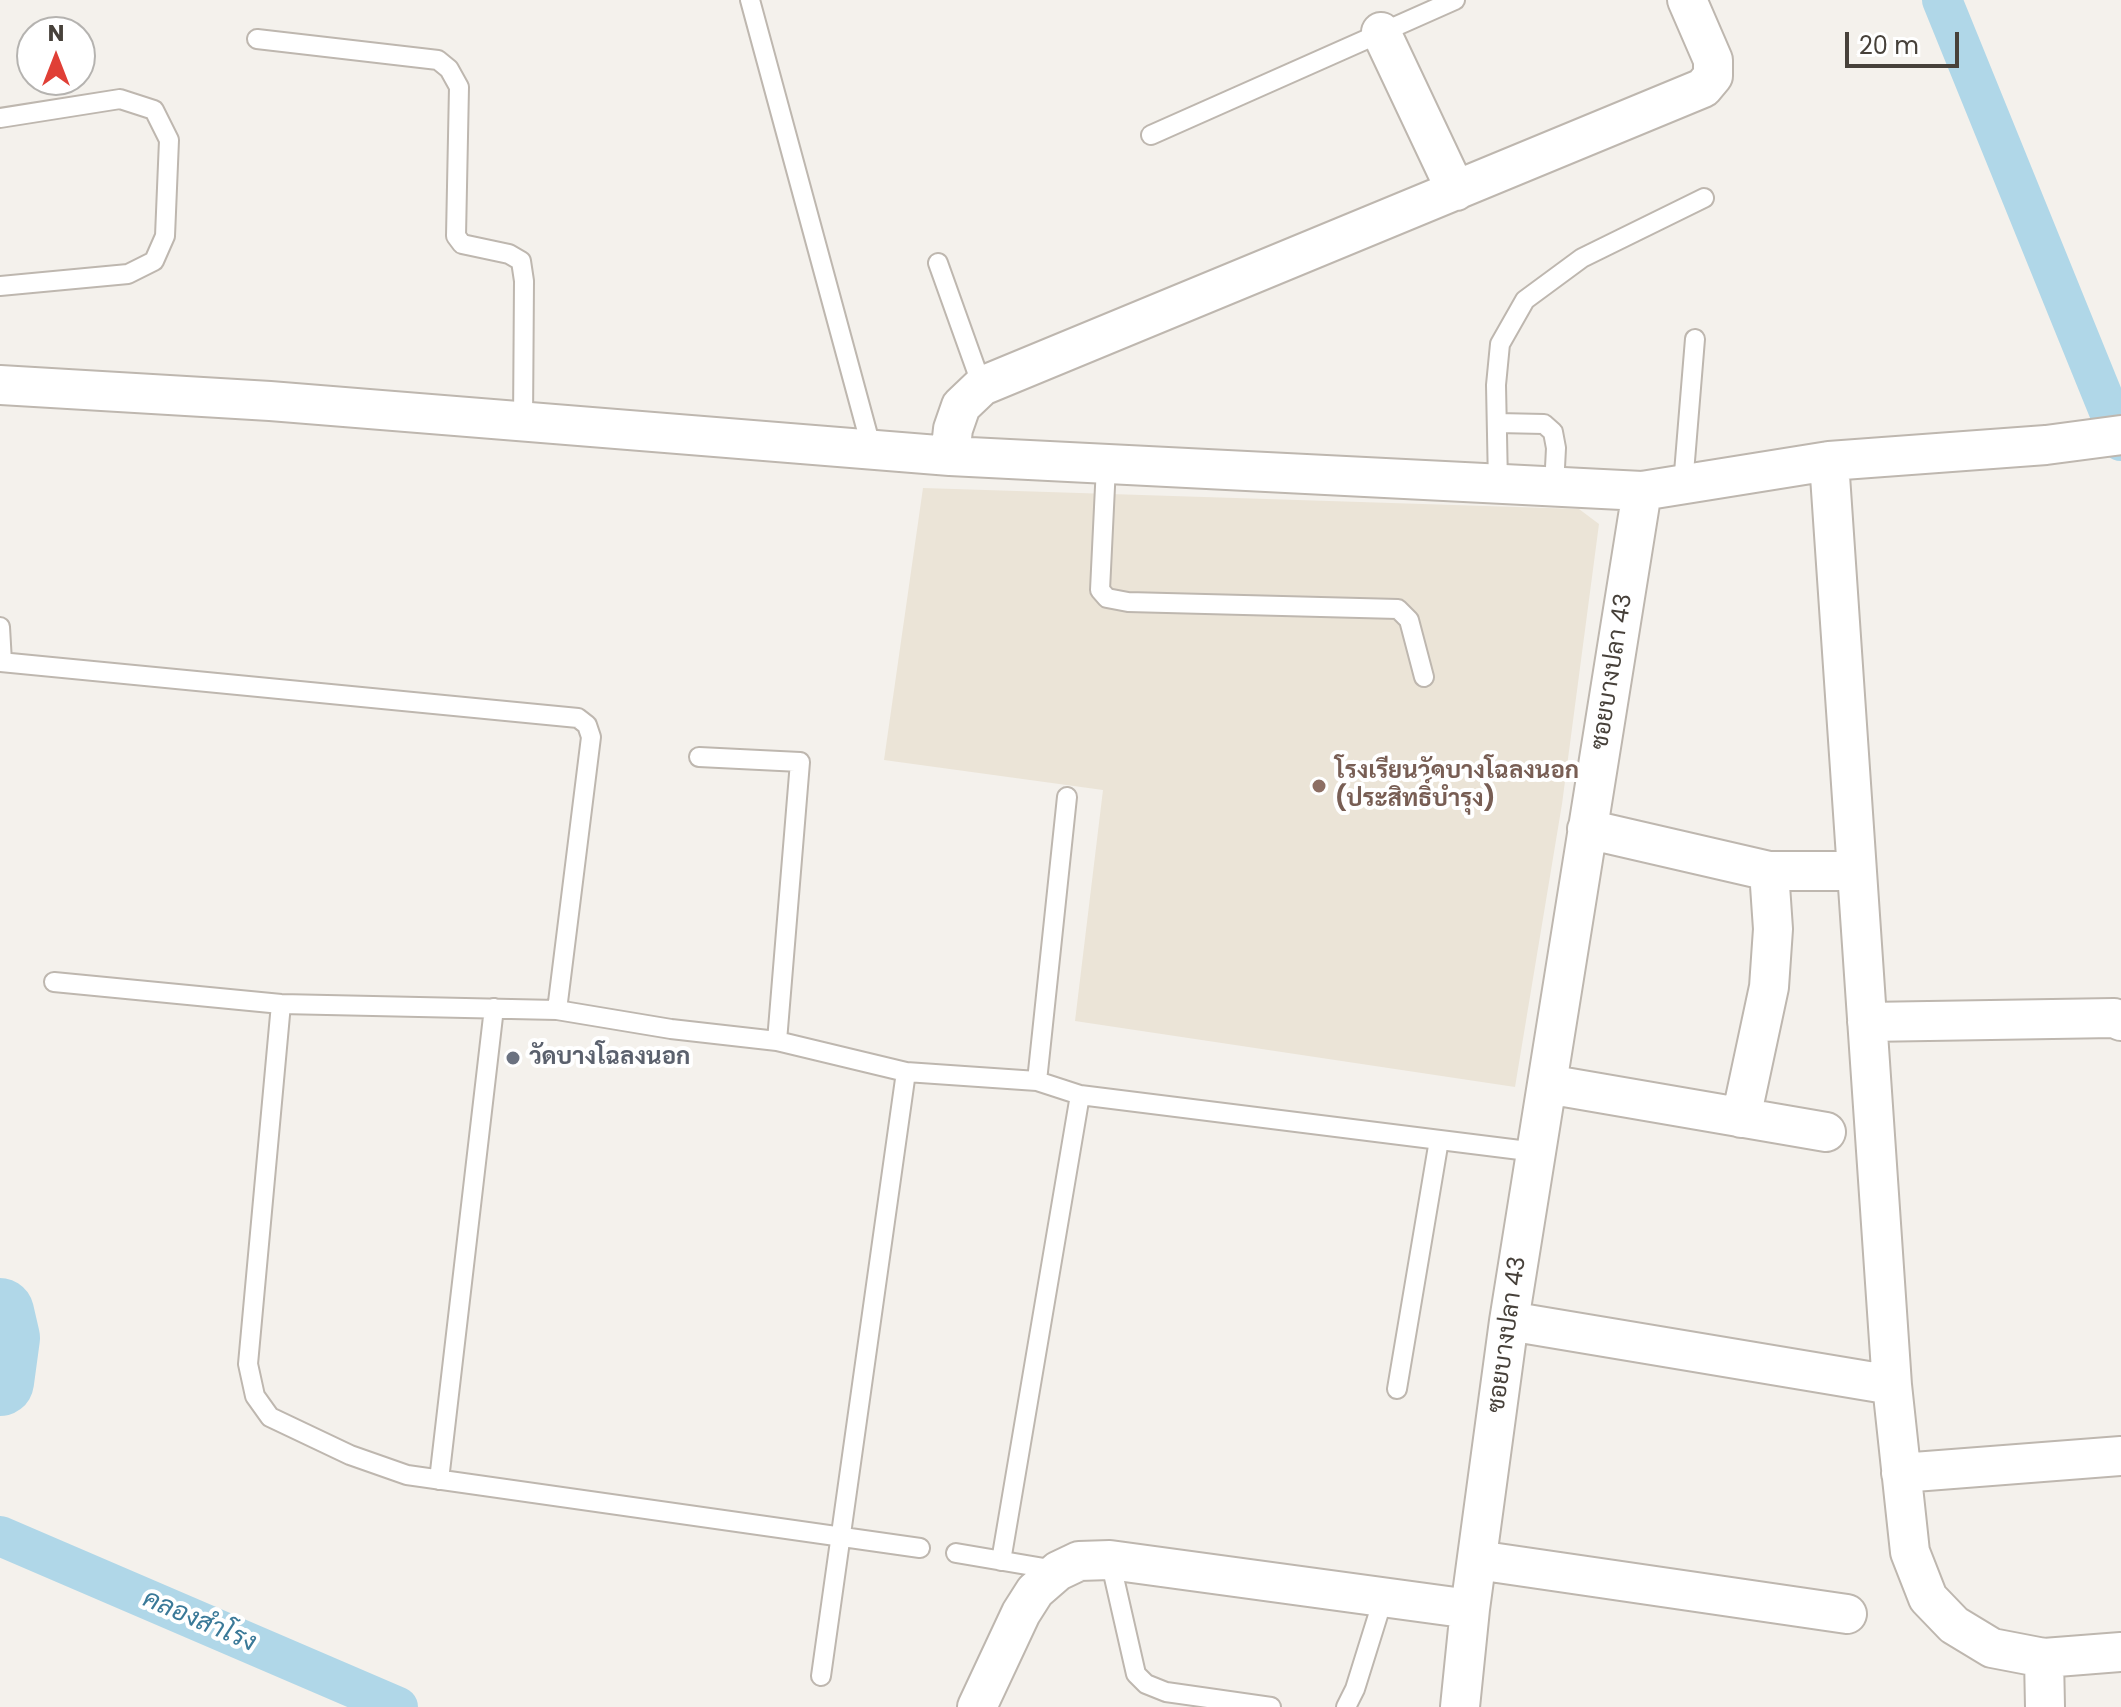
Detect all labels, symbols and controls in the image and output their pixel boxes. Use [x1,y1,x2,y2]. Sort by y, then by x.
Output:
north arrow [16,16,96,96]
scale bar [1849,16,1963,66]
text: N [48,18,64,49]
text: 20 m [1859,29,1919,62]
street label: ซอยบางปลา 43 [1586,592,1640,752]
place label: โรงเรียนวัดบางโฉลงนอก (ประสิทธิ์บำรุง) [1335,758,1579,814]
marker: โรงเรียนวัดบางโฉลงนอก (ประสิทธิ์บำรุง) [1310,777,1328,795]
place label: วัดบางโฉลงนอก [529,1044,690,1072]
marker: วัดบางโฉลงนอก [504,1049,522,1067]
street label: ซอยบางปลา 43 [1483,1255,1533,1415]
water label: คลองสำโรง [138,1584,260,1660]

